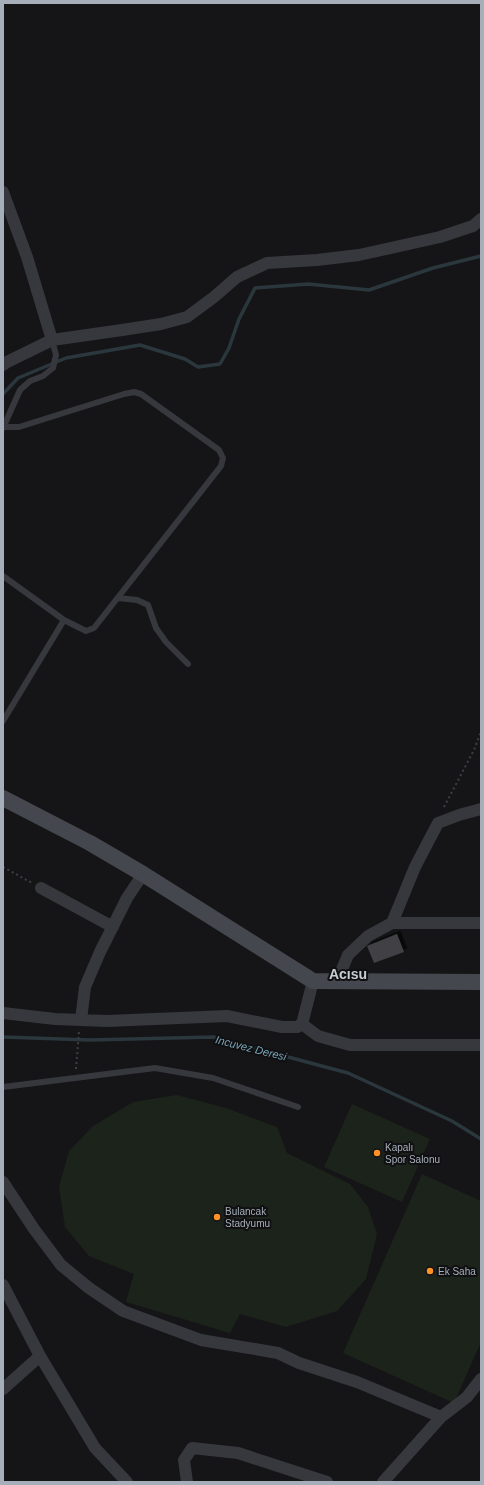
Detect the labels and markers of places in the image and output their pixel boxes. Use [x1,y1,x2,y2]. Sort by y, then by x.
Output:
place label: Kapalı Spor Salonu [385,1142,440,1165]
marker: Kapalı Spor Salonu [372,1148,382,1158]
place label: Bulancak Stadyumu [225,1206,270,1229]
marker: Bulancak Stadyumu [212,1212,222,1222]
marker: Ek Saha [425,1266,435,1276]
place label: Ek Saha [438,1266,476,1277]

